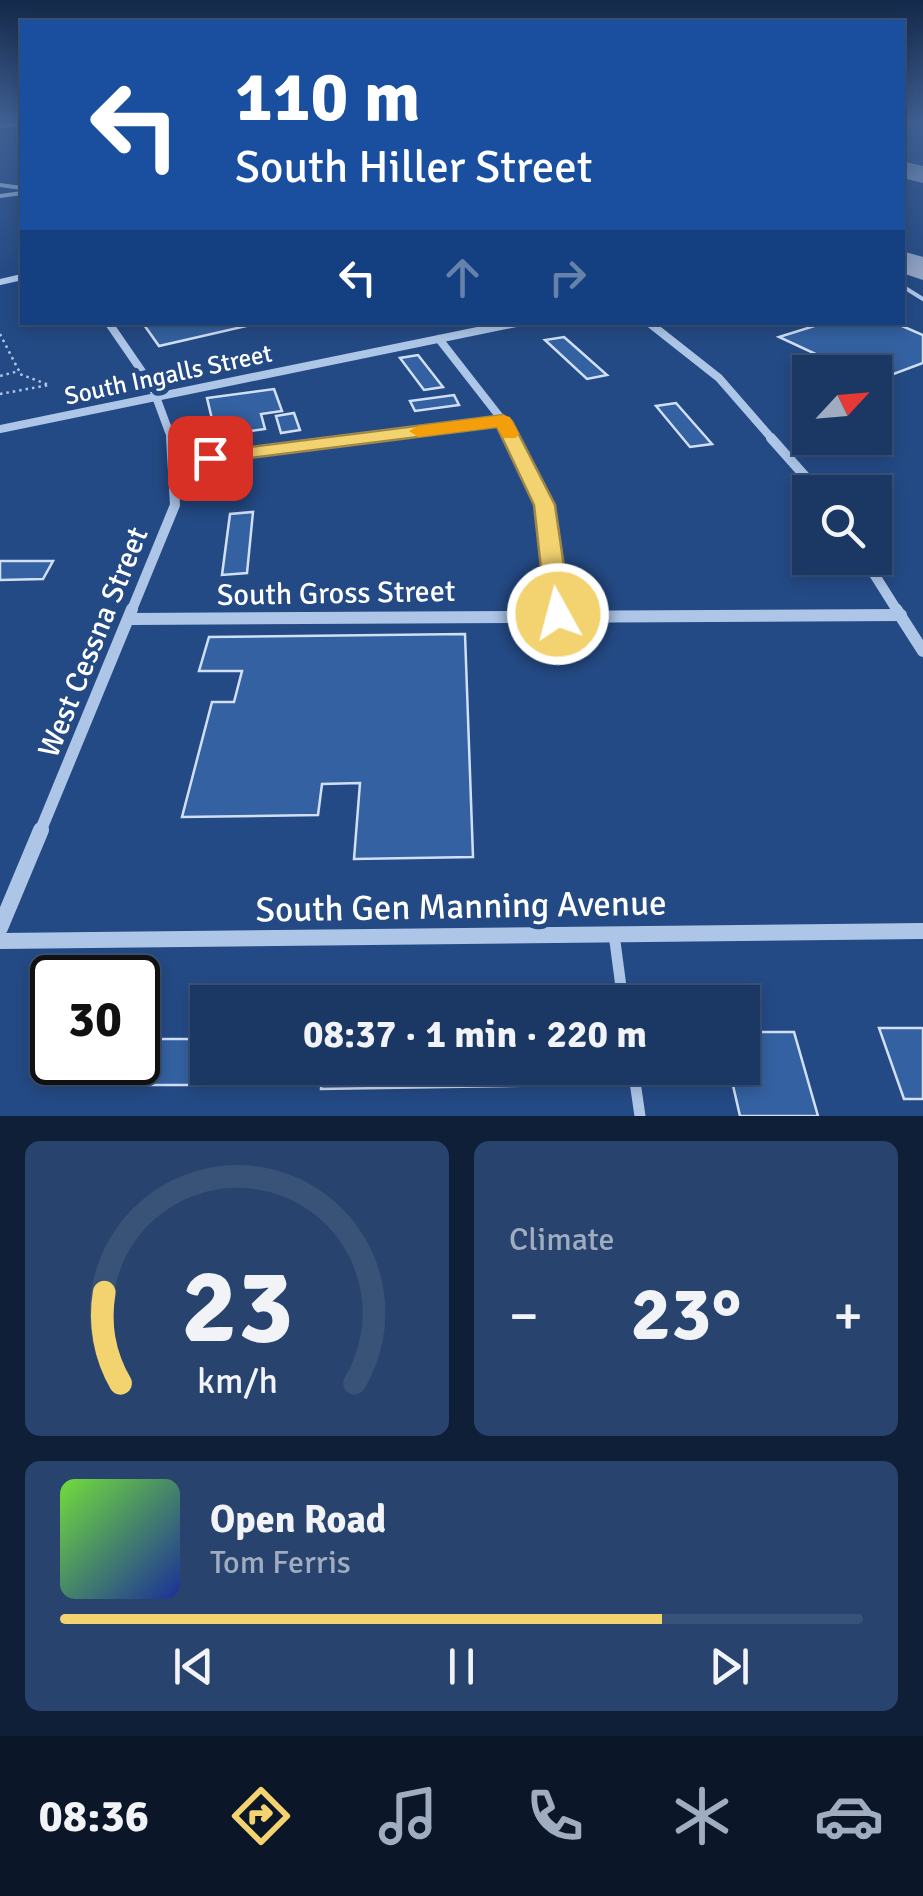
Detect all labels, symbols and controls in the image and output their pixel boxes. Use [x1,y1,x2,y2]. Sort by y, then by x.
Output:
text: 110 m [235,54,420,140]
icon: left [70,60,200,190]
text: South Hiller Street [235,140,592,195]
icon: left [330,250,385,305]
icon: ahead [435,250,490,305]
icon: right [540,250,595,305]
street label: South Ingalls Street [62,337,275,412]
north arrow [792,355,892,455]
map controls [792,355,892,575]
pin [168,416,253,501]
icon: arrive [183,431,238,486]
button: search [792,475,892,575]
street label: West Cessna Street [30,522,157,763]
position arrow [506,562,610,666]
street label: South Gross Street [216,573,456,614]
street label: South Gen Manning Avenue [255,881,667,932]
speed limit sign: 30 [30,955,160,1085]
text: 08:37 · 1 min · 220 m [303,1011,647,1058]
text: Climate [509,1220,615,1259]
text: 23 [181,1243,293,1371]
text: 23° [631,1268,742,1361]
text: − [509,1282,539,1350]
text: + [833,1282,863,1350]
text: km/h [197,1359,277,1403]
text: Open Road [210,1496,386,1543]
text: Tom Ferris [210,1543,351,1582]
icon: previous [166,1639,221,1694]
icon: pause [434,1639,489,1694]
icon: next [702,1639,757,1694]
icon: directions [226,1781,296,1851]
icon: music [373,1781,443,1851]
icon: phone [520,1781,590,1851]
icon: climate [667,1781,737,1851]
icon: car [814,1781,884,1851]
text: 08:36 [39,1789,149,1844]

